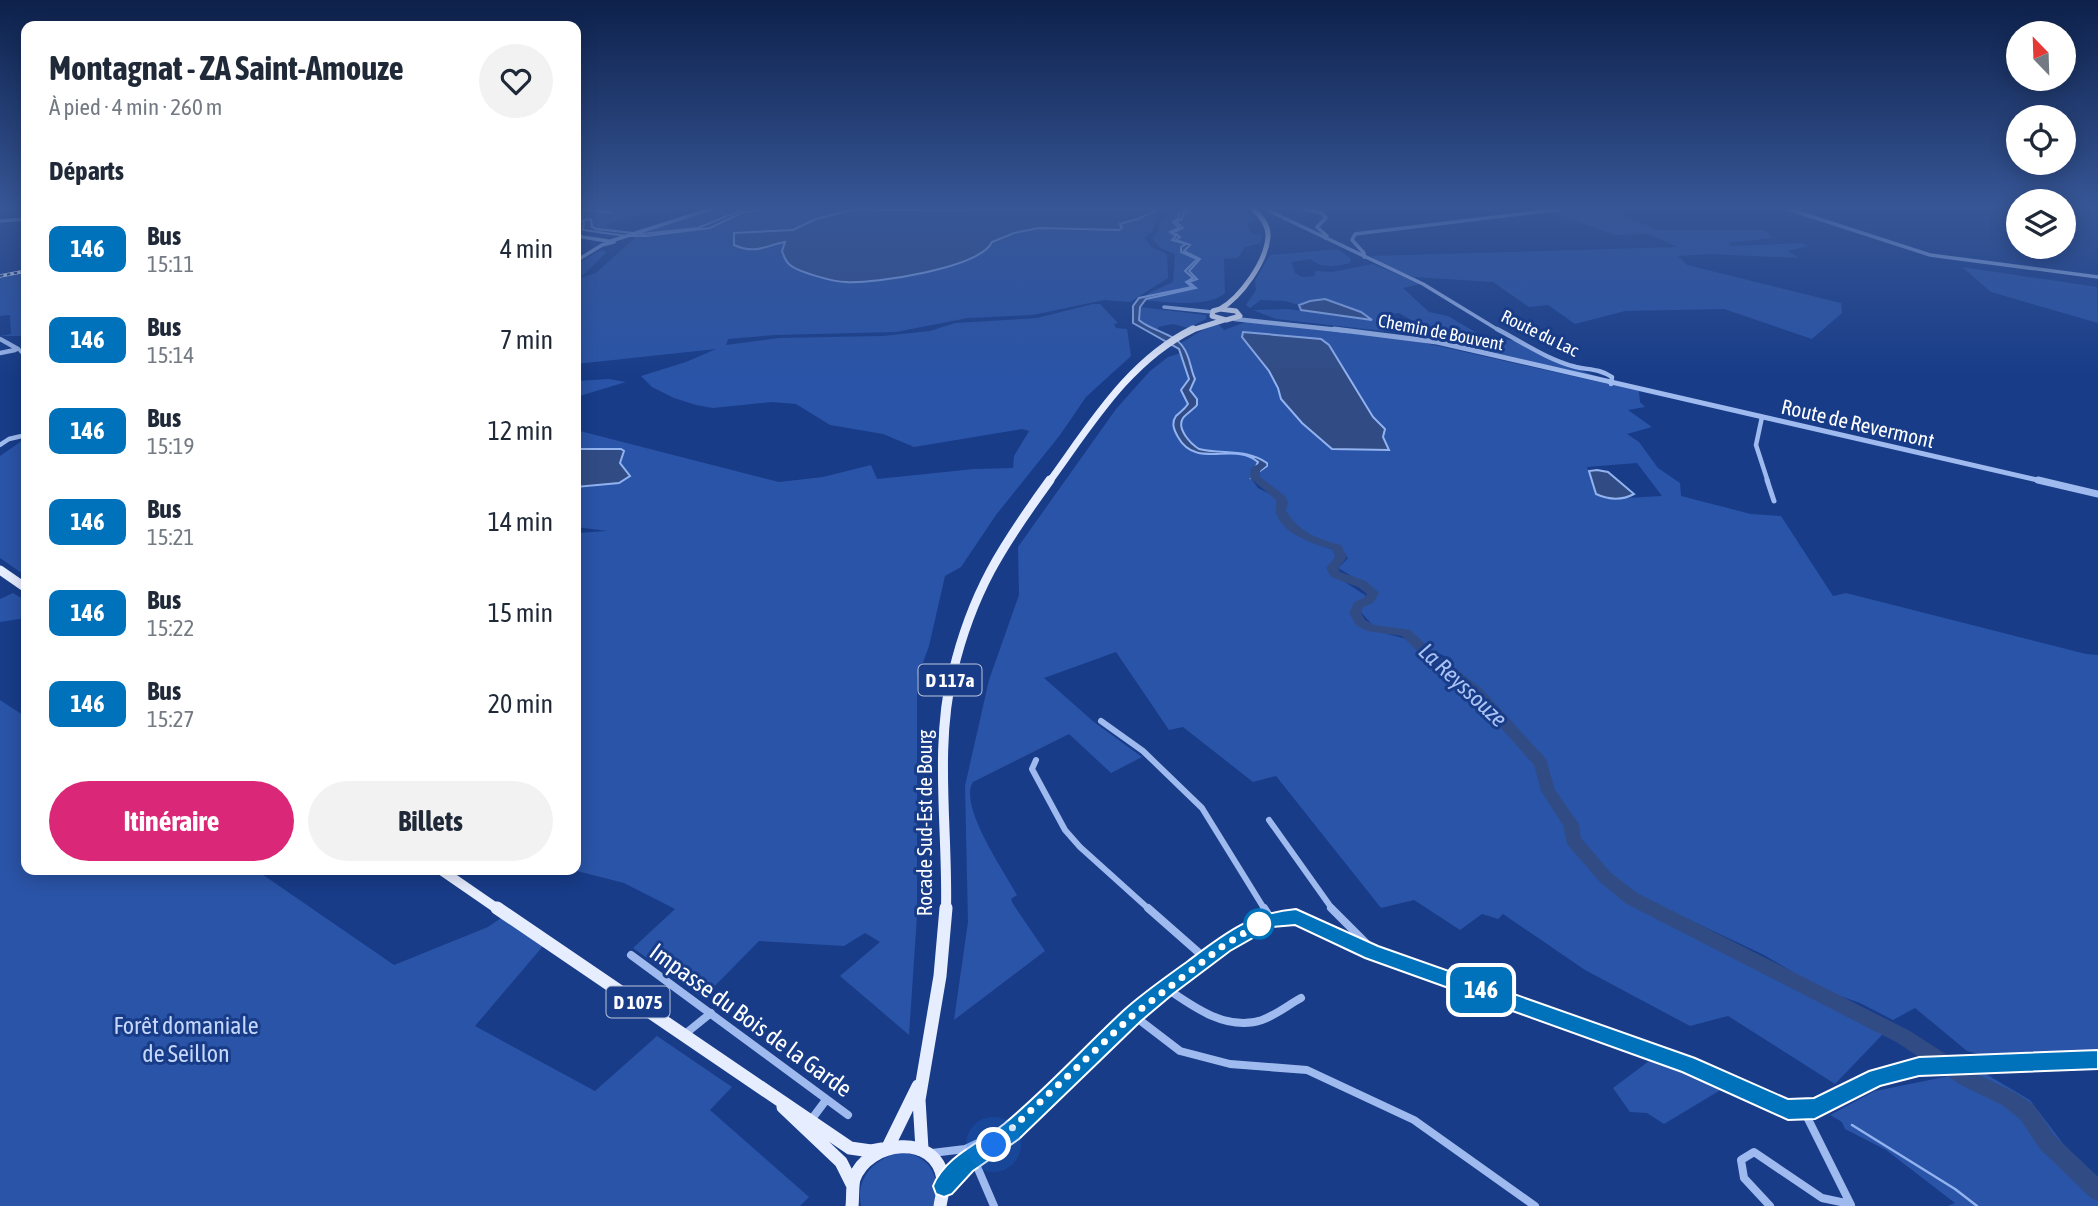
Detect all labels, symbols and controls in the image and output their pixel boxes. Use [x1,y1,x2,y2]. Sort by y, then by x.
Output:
north arrow [2006,21,2076,91]
map controls [2006,21,2076,259]
button: heart [479,44,553,118]
text: Montagnat - ZA Saint-Amouze [49,49,404,87]
text: À pied · 4 min · 260 m [49,94,222,120]
button: locate [2006,105,2076,175]
text: Départs [49,156,124,186]
button: layers [2006,189,2076,259]
text: Bus [147,221,181,251]
text: 4 min [500,234,553,264]
text: 146 [71,235,104,262]
text: 15:11 [147,251,194,277]
street label: Route du Lac [1498,305,1582,361]
street label: Chemin de Bouvent [1376,310,1506,354]
text: Bus [147,312,181,342]
text: 7 min [500,325,553,355]
text: 146 [71,326,104,353]
text: 15:14 [147,342,194,368]
street label: Route de Revermont [1779,394,1937,452]
text: Bus [147,403,181,433]
text: 12 min [488,416,553,446]
text: 146 [71,417,104,444]
text: 15:19 [147,433,194,459]
text: Bus [147,494,181,524]
text: 14 min [488,507,553,537]
text: 146 [71,508,104,535]
text: 15:21 [147,524,194,550]
text: Bus [147,585,181,615]
text: 15 min [488,598,553,628]
text: 146 [71,599,104,626]
text: 15:22 [147,615,194,641]
water label: La Reyssouze [1414,638,1512,732]
road number: D 117a [918,664,982,695]
text: Bus [147,676,181,706]
text: 20 min [488,689,553,719]
text: 146 [71,690,104,717]
text: 15:27 [147,706,194,732]
street label: Rocade Sud-Est de Bourg [912,730,936,916]
button: Itinéraire [49,781,294,861]
button: Billets [308,781,553,861]
unlabelled marker [1244,909,1274,939]
street label: Impasse du Bois de la Garde [645,938,857,1102]
line badge: 146 [1441,967,1521,1013]
text: 146 [1464,976,1498,1003]
road number: D 1075 [606,986,670,1018]
park label: Forêt domaniale de Seillon [113,1012,259,1067]
your location [976,1127,1011,1162]

